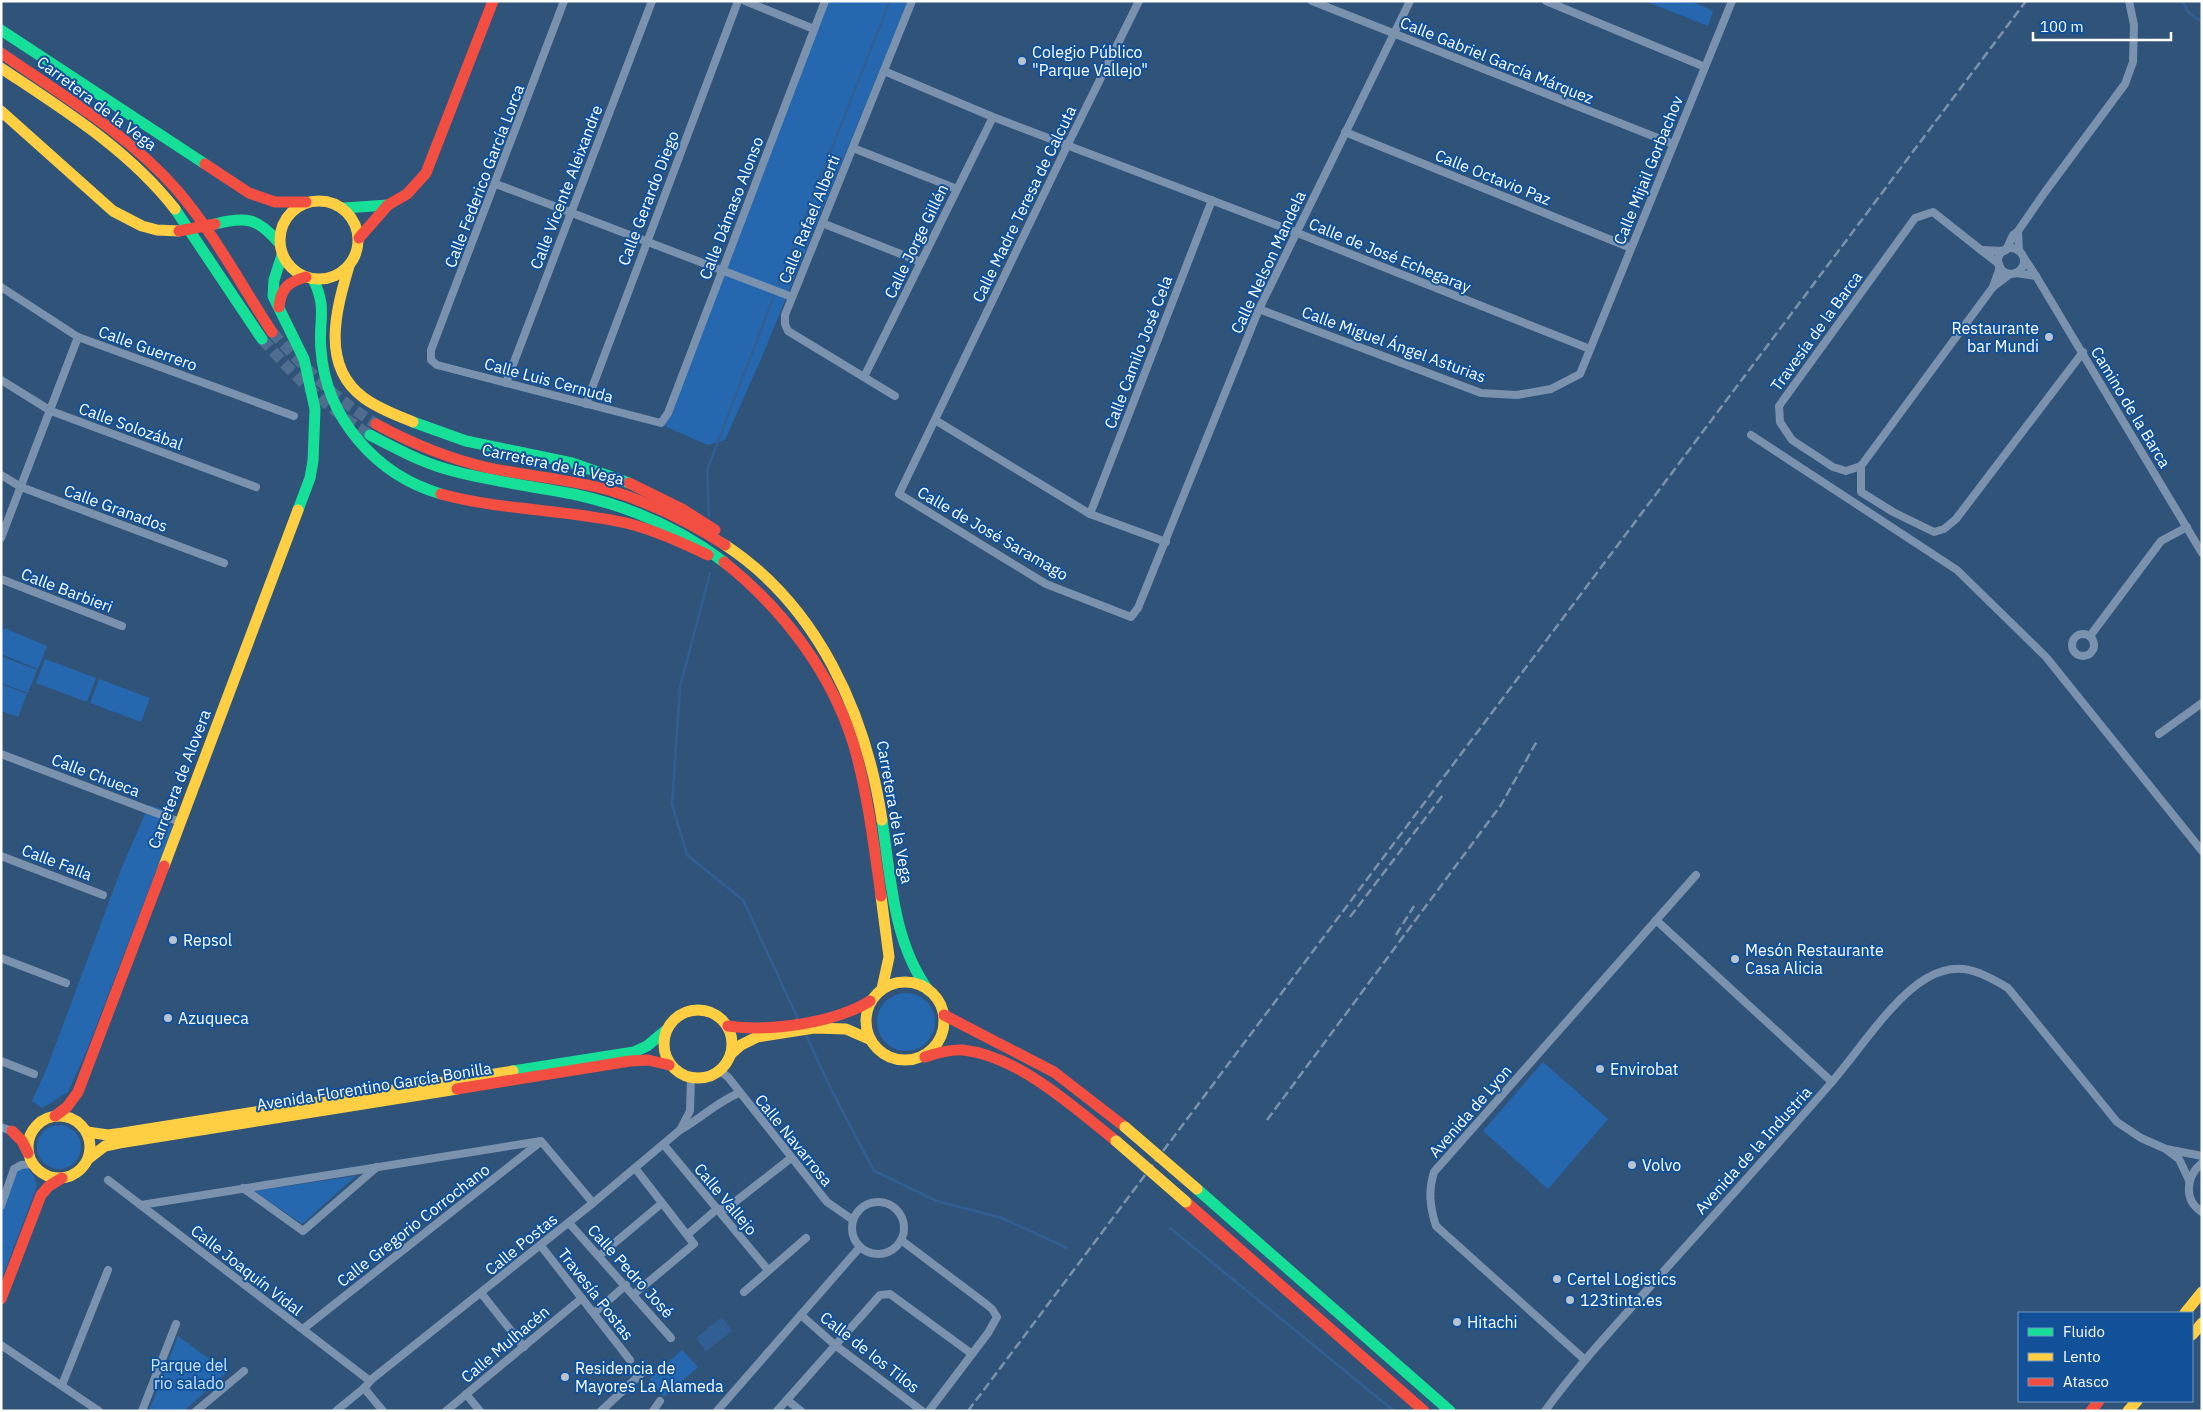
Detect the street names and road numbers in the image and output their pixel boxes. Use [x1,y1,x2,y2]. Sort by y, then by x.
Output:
street label: Calle Gabriel García Márquez [1397,12,1597,108]
street label: Carretera de la Vega [33,51,161,155]
street label: Calle Federico García Lorca [440,81,528,270]
street label: Calle Mijail Gorbachov [1609,92,1687,247]
street label: Calle Vicente Aleixandre [525,102,607,272]
street label: Calle Madre Teresa de Calcuta [968,102,1081,306]
street label: Calle Gerardo Diego [613,128,683,268]
street label: Calle Dámaso Alonso [695,134,767,282]
street label: Calle Octavio Paz [1432,145,1554,209]
street label: Calle Rafael Alberti [774,152,844,286]
street label: Calle Jorge Gillén [880,181,952,301]
street label: Calle Nelson Mandela [1226,187,1310,337]
street label: Calle de José Echegaray [1306,213,1474,297]
street label: Travesía de la Barca [1766,267,1866,395]
street label: Calle Camilo José Cela [1100,272,1177,431]
street label: Calle Miguel Ángel Asturias [1299,300,1489,387]
street label: Calle Guerrero [96,321,200,375]
street label: Camino de la Barca [2087,343,2175,472]
street label: Calle Luis Cernuda [482,353,616,407]
street label: Calle Solozábal [76,398,186,454]
street label: Carretera de la Vega [480,439,626,489]
street label: Calle Granados [61,480,171,536]
street label: Calle de José Saramago [914,482,1072,584]
street label: Calle Barbieri [18,563,116,617]
street label: Carretera de Alovera [143,706,215,851]
street label: Carretera de la Vega [873,739,918,886]
street label: Calle Chueca [49,749,143,801]
street label: Calle Falla [19,839,95,885]
street label: Avenida Florentino García Bonilla [255,1057,494,1114]
street label: Avenida de Lyon [1424,1061,1516,1161]
street label: Avenida de la Industria [1690,1082,1816,1218]
street label: Calle Navarrosa [751,1090,837,1190]
street label: Calle Gregorio Corrochano [333,1159,493,1291]
street label: Calle Vallejo [690,1159,762,1239]
street label: Calle Postas [481,1209,561,1279]
street label: Calle Joaquín Vidal [187,1220,307,1320]
street label: Calle Pedro José [584,1220,678,1322]
street label: Travesía Postas [554,1244,638,1344]
street label: Calle Mulhacén [457,1301,553,1387]
street label: Calle de los Tilos [816,1307,924,1397]

